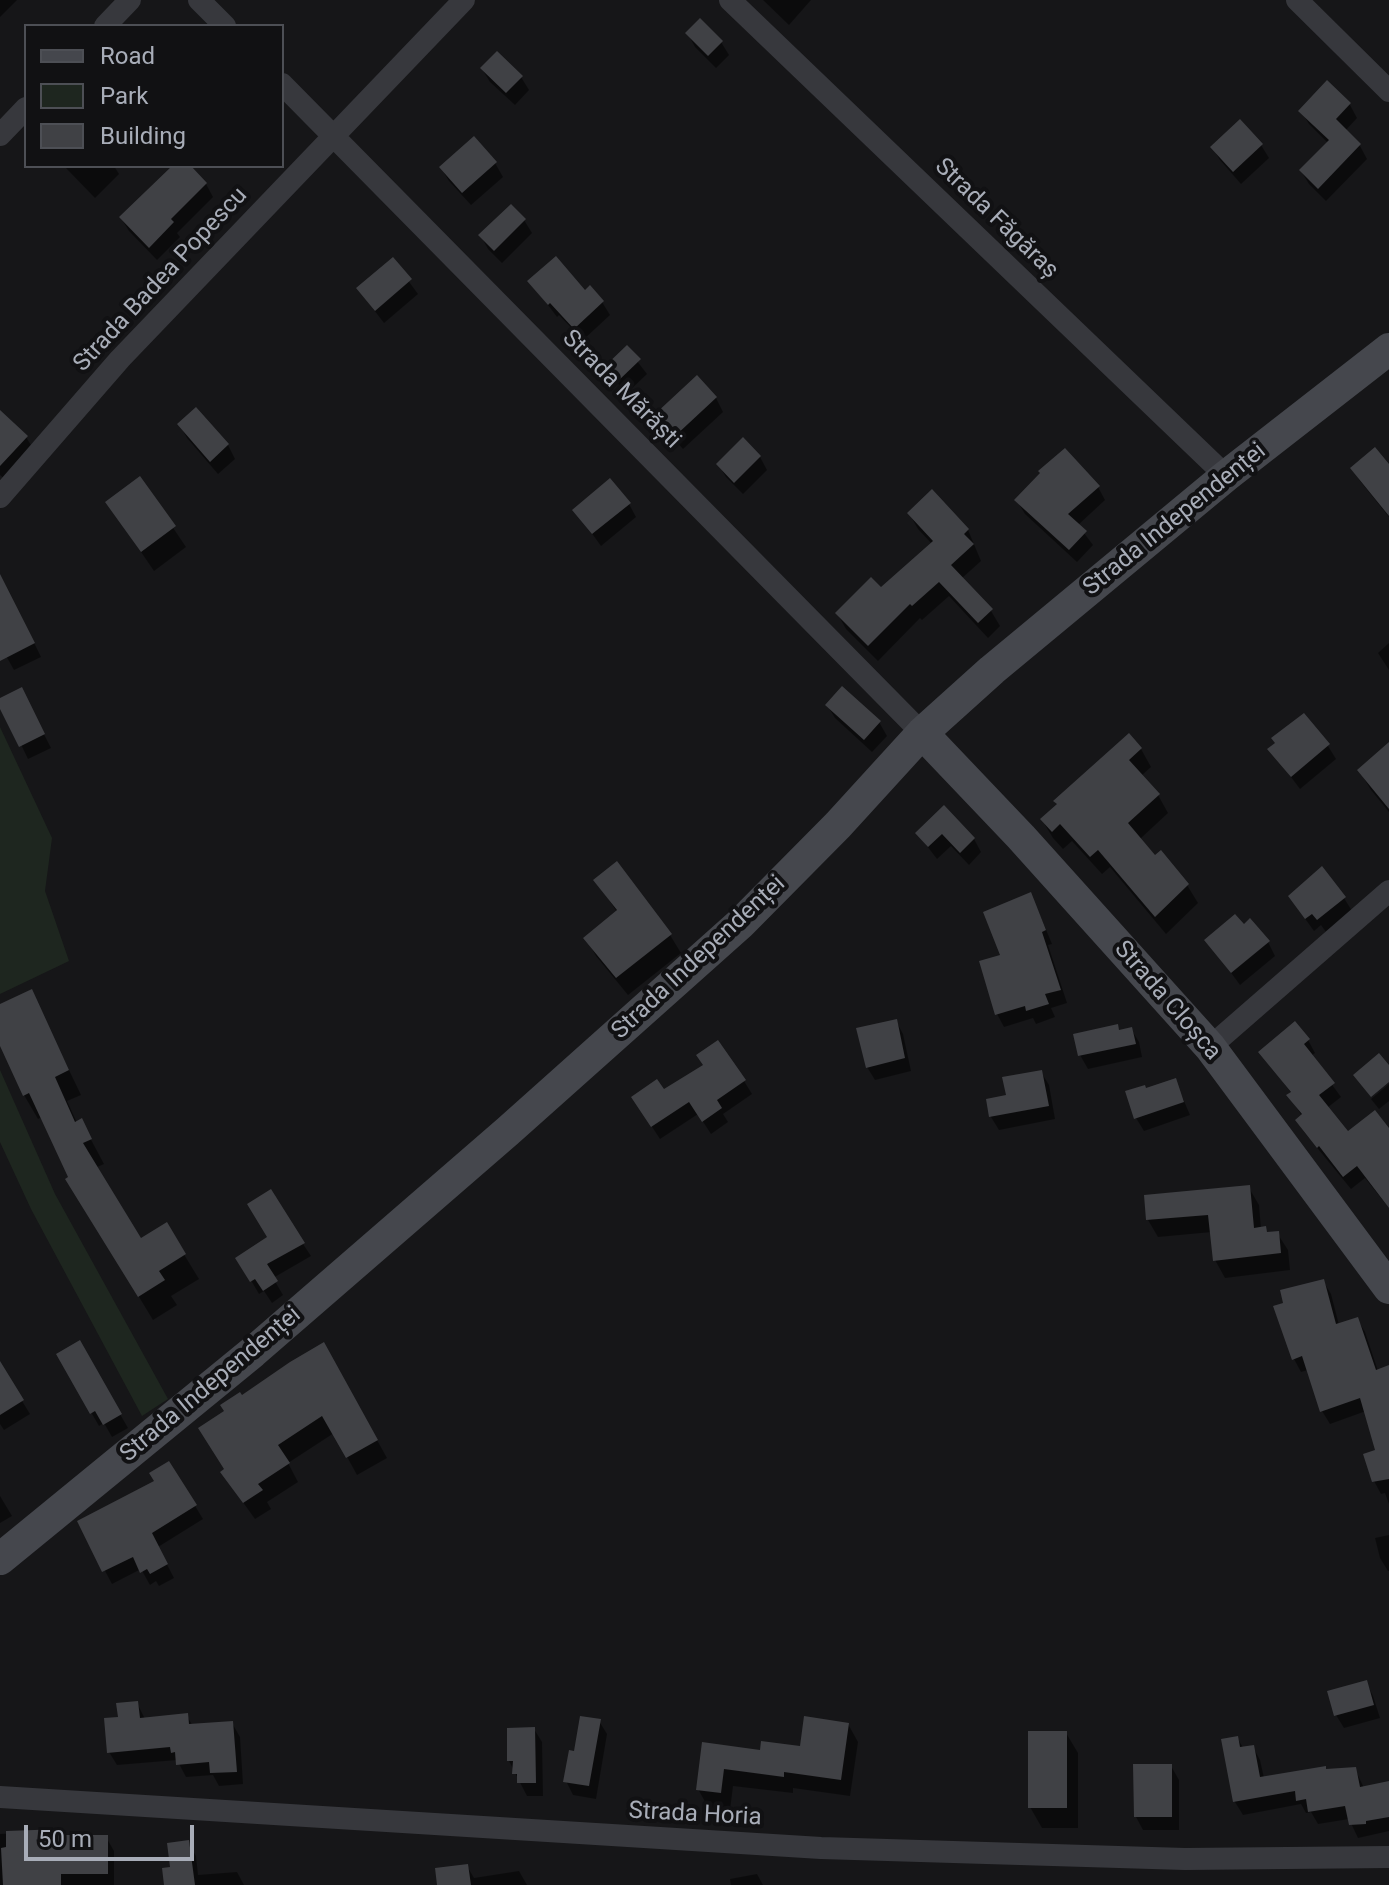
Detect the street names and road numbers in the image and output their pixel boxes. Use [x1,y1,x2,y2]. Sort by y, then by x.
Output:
street label: Strada Făgăraș [928,153,1064,285]
street label: Strada Badea Popescu [68,182,254,378]
street label: Strada Mărăști [556,325,686,455]
street label: Strada Independenței [1078,437,1272,603]
street label: Strada Independenței [606,870,792,1046]
street label: Strada Cloșca [1107,936,1227,1066]
street label: Strada Independenței [115,1301,307,1469]
street label: Strada Horia [628,1797,762,1833]

